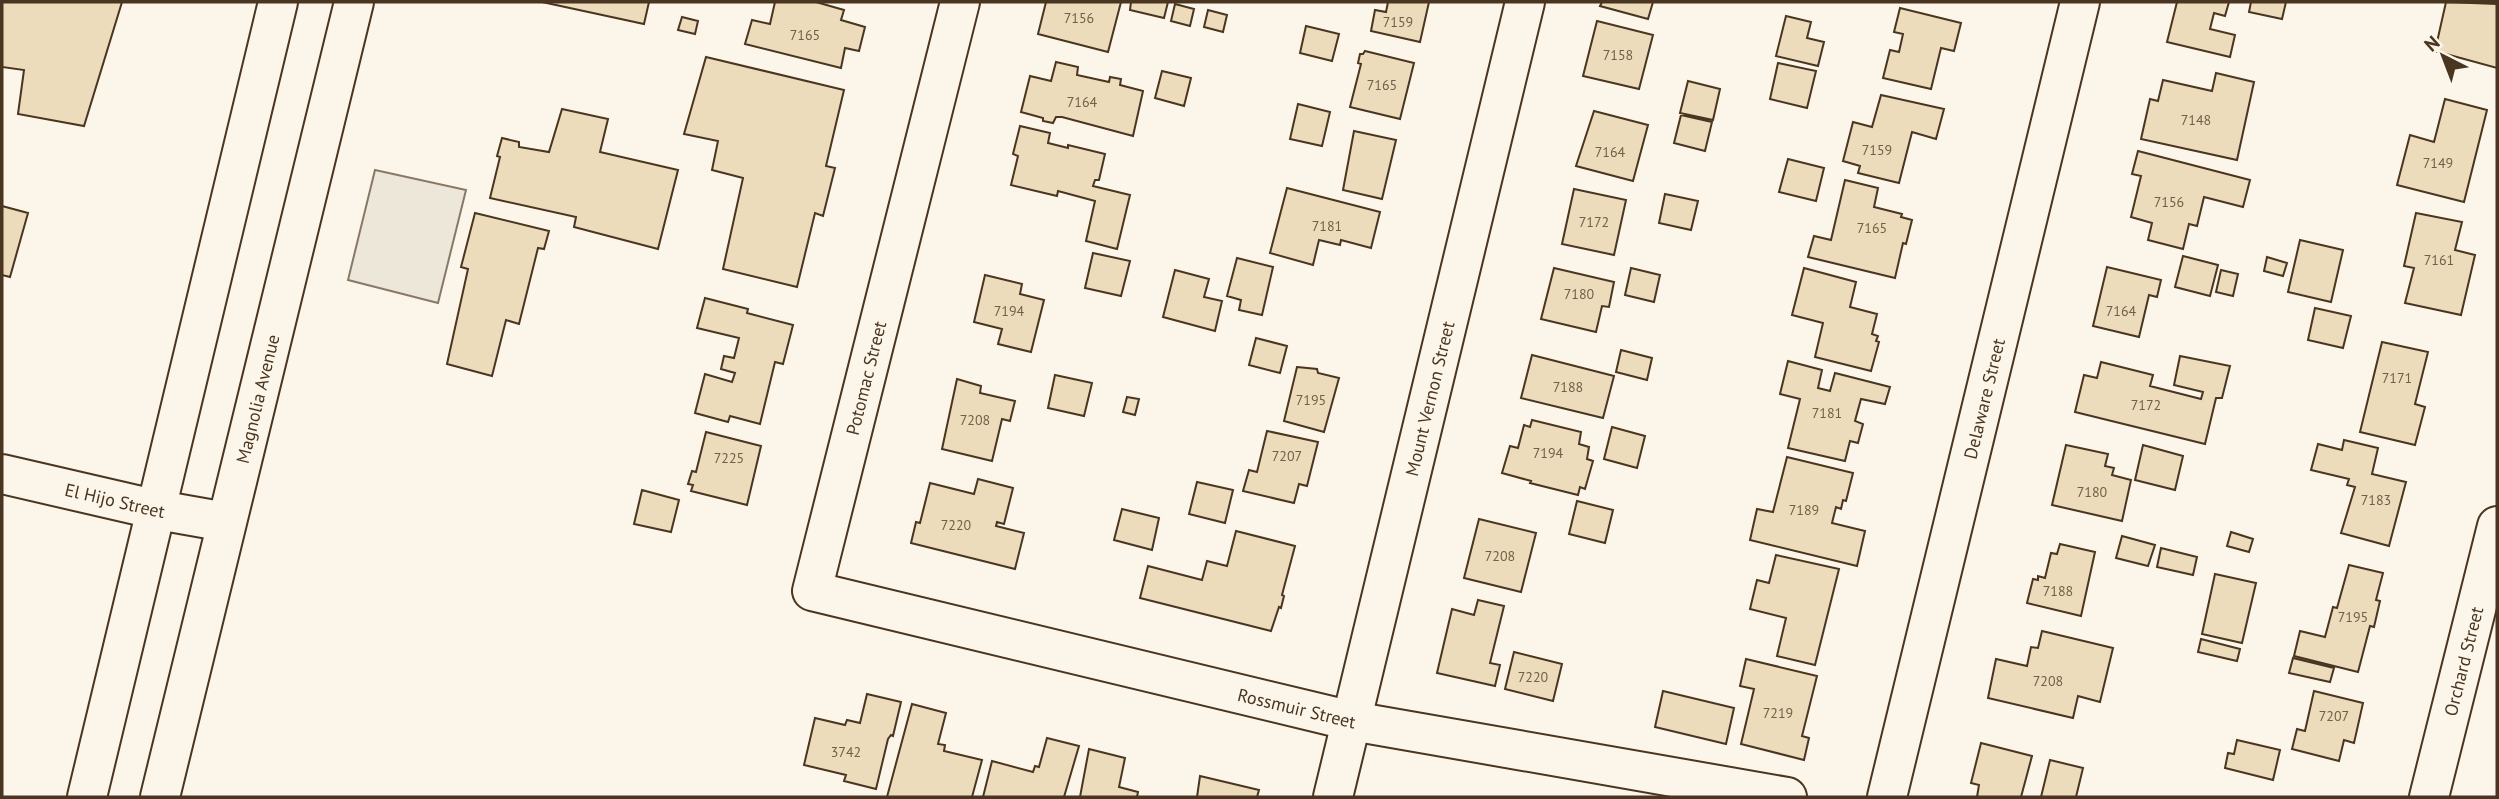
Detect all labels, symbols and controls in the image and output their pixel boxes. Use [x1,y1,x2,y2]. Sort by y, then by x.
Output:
house number: 7156 [1064,9,1094,27]
house number: 7159 [1383,13,1413,31]
north arrow [2408,21,2478,91]
house number: 7165 [790,26,820,44]
text: N [2419,30,2444,56]
house number: 7158 [1603,46,1633,64]
house number: 7165 [1367,76,1397,94]
house number: 7164 [1067,93,1098,111]
house number: 7148 [2181,111,2211,129]
house number: 7159 [1862,141,1892,159]
house number: 7164 [1595,143,1626,161]
house number: 7149 [2423,154,2453,172]
house number: 7156 [2154,193,2184,211]
house number: 7172 [1579,213,1609,231]
house number: 7181 [1312,217,1342,235]
house number: 7165 [1857,219,1887,237]
house number: 7161 [2424,251,2454,269]
house number: 7180 [1564,285,1595,303]
house number: 7194 [994,302,1025,320]
house number: 7164 [2106,302,2137,320]
street label: Potomac Street [841,319,891,437]
street label: Mount Vernon Street [1399,319,1459,478]
street label: Magnolia Avenue [230,332,284,465]
street label: Delaware Street [1958,336,2009,461]
house number: 7171 [2382,369,2412,387]
house number: 7188 [1553,378,1583,396]
house number: 7195 [1296,391,1326,409]
house number: 7172 [2131,396,2161,414]
house number: 7181 [1812,404,1842,422]
house number: 7208 [960,411,990,429]
house number: 7194 [1533,444,1564,462]
house number: 7207 [1272,447,1302,465]
house number: 7225 [714,449,744,467]
street label: El Hijo Street [63,477,167,523]
house number: 7180 [2077,483,2108,501]
house number: 7183 [2361,491,2391,509]
house number: 7189 [1789,501,1819,519]
house number: 7220 [941,516,972,534]
house number: 7208 [1485,547,1515,565]
house number: 7188 [2043,582,2073,600]
street label: Orchard Street [2438,604,2488,718]
house number: 7195 [2338,608,2368,626]
house number: 7220 [1518,668,1549,686]
house number: 7208 [2033,672,2063,690]
street label: Rossmuir Street [1235,682,1358,733]
house number: 7219 [1763,704,1793,722]
house number: 7207 [2319,707,2349,725]
house number: 3742 [831,743,861,761]

